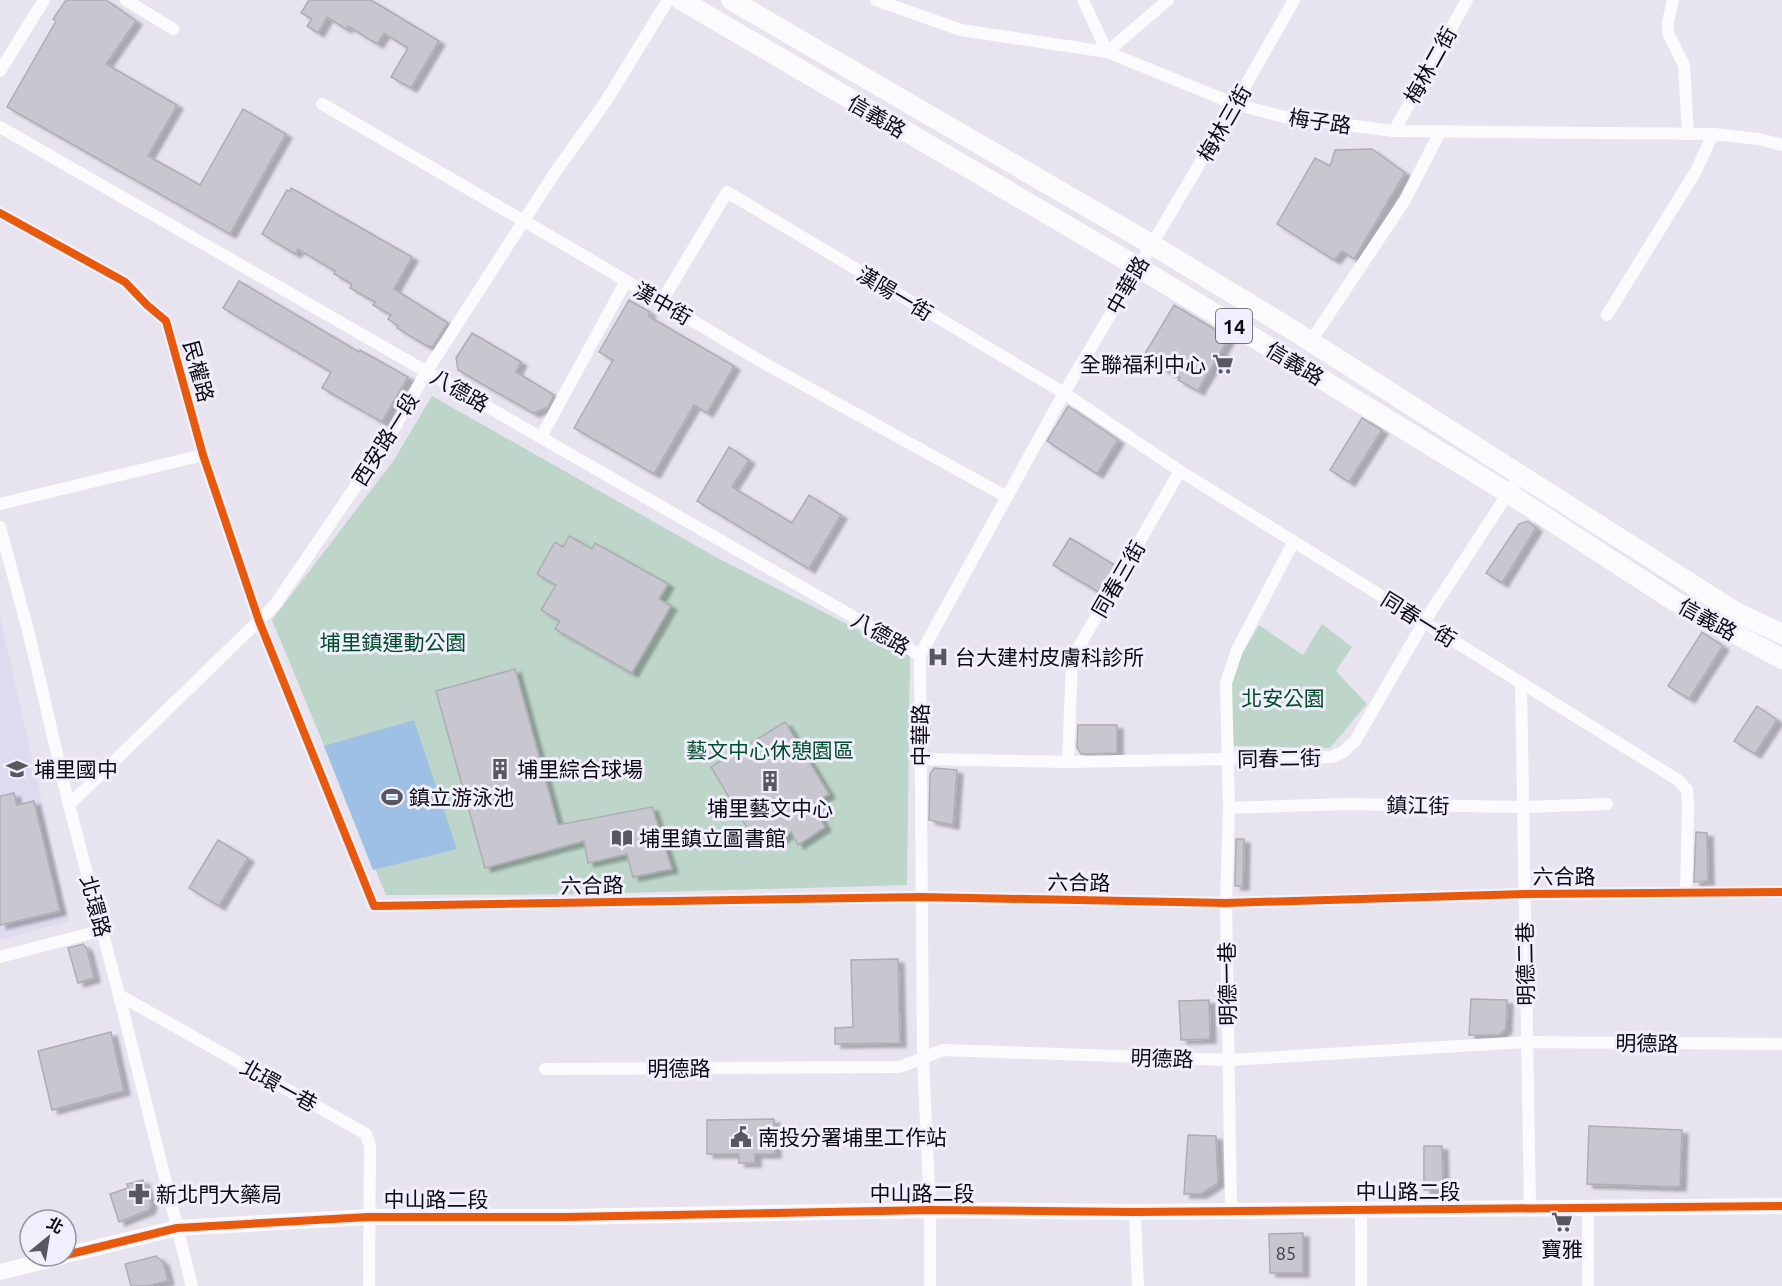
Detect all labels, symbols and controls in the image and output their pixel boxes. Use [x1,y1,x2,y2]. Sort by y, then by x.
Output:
street label: 梅林二街 [1399,22,1461,108]
street label: 梅林三街 [1193,81,1255,165]
street label: 信義路 [844,90,910,142]
street label: 梅子路 [1287,105,1353,137]
street label: 中華路 [1101,252,1153,318]
street label: 漢陽一街 [853,261,937,325]
street label: 漢中街 [630,277,696,329]
road number: 14 [1216,309,1252,343]
street label: 信義路 [1262,336,1328,390]
street label: 民權路 [179,337,219,405]
place label: 全聯福利中心 [1080,352,1206,376]
supermarket icon: 全聯福利中心 [1211,352,1235,376]
street label: 八德路 [427,364,493,416]
street label: 西安路一段 [347,388,423,490]
street label: 同春三街 [1087,537,1149,621]
street label: 同春一街 [1377,587,1461,651]
street label: 信義路 [1675,593,1741,645]
street label: 八德路 [848,607,914,659]
park label: 埔里鎮運動公園 [320,630,467,654]
hospital icon: 台大建村皮膚科診所 [926,645,950,669]
place label: 台大建村皮膚科診所 [955,645,1144,669]
park label: 北安公園 [1241,686,1325,710]
street label: 中華路 [908,704,932,767]
park label: 藝文中心休憩園區 [686,738,854,762]
street label: 同春二街 [1237,745,1321,771]
school or university icon: 埔里國中 [5,757,29,781]
place label: 埔里國中 [34,757,118,781]
building icon: 埔里綜合球場 [488,757,512,781]
place label: 埔里綜合球場 [517,757,643,781]
building icon: 埔里藝文中心 [758,769,782,793]
sports icon: 鎮立游泳池 [380,785,404,809]
place label: 鎮立游泳池 [409,785,514,809]
street label: 鎮江街 [1386,792,1450,818]
place label: 埔里藝文中心 [707,796,833,820]
library icon: 埔里鎮立圖書館 [610,826,634,850]
place label: 埔里鎮立圖書館 [639,826,786,850]
street label: 六合路 [1533,864,1596,888]
street label: 六合路 [1047,869,1111,895]
street label: 北環路 [76,872,116,940]
street label: 六合路 [560,872,624,898]
street label: 明德二巷 [1512,922,1538,1006]
street label: 明德一巷 [1214,942,1240,1026]
street label: 明德路 [1615,1030,1679,1056]
street label: 明德路 [1130,1045,1194,1071]
street label: 北環一巷 [236,1054,322,1116]
street label: 明德路 [648,1056,711,1080]
public building icon: 南投分署埔里工作站 [729,1125,753,1149]
place label: 南投分署埔里工作站 [758,1125,947,1149]
street label: 中山路二段 [1356,1179,1461,1203]
street label: 中山路二段 [870,1181,975,1205]
pharmacy icon: 新北門大藥局 [127,1182,151,1206]
place label: 新北門大藥局 [156,1182,282,1206]
street label: 中山路二段 [384,1187,489,1211]
north arrow [18,1208,78,1268]
supermarket icon: 寶雅 [1550,1210,1574,1234]
text: 北 [44,1213,67,1237]
place label: 寶雅 [1541,1237,1583,1261]
house number: 85 [1276,1243,1296,1263]

